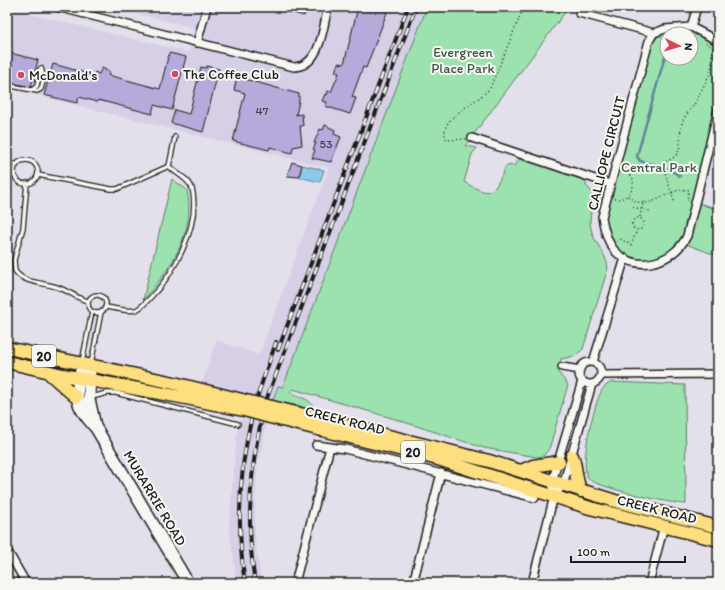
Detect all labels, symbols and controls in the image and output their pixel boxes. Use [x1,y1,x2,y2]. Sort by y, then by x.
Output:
north arrow [659,26,699,66]
text: N [682,43,695,51]
park label: Evergreen Place Park [431,44,495,77]
place label: The Coffee Club [183,66,279,83]
place label: McDonald's [29,67,98,84]
marker: The Coffee Club [170,69,180,79]
marker: McDonald's [16,70,26,80]
street label: CALLIOPE CIRCUIT [584,94,629,212]
house number: 47 [255,104,269,118]
house number: 53 [320,137,333,151]
park label: Central Park [621,159,698,176]
road number: 20 [32,345,56,367]
street label: CREEK ROAD [303,402,387,439]
road number: 20 [401,441,425,463]
street label: MURARRIE ROAD [119,448,190,549]
street label: CREEK ROAD [615,491,699,528]
scale bar [571,538,685,564]
text: 100 m [577,545,610,559]

